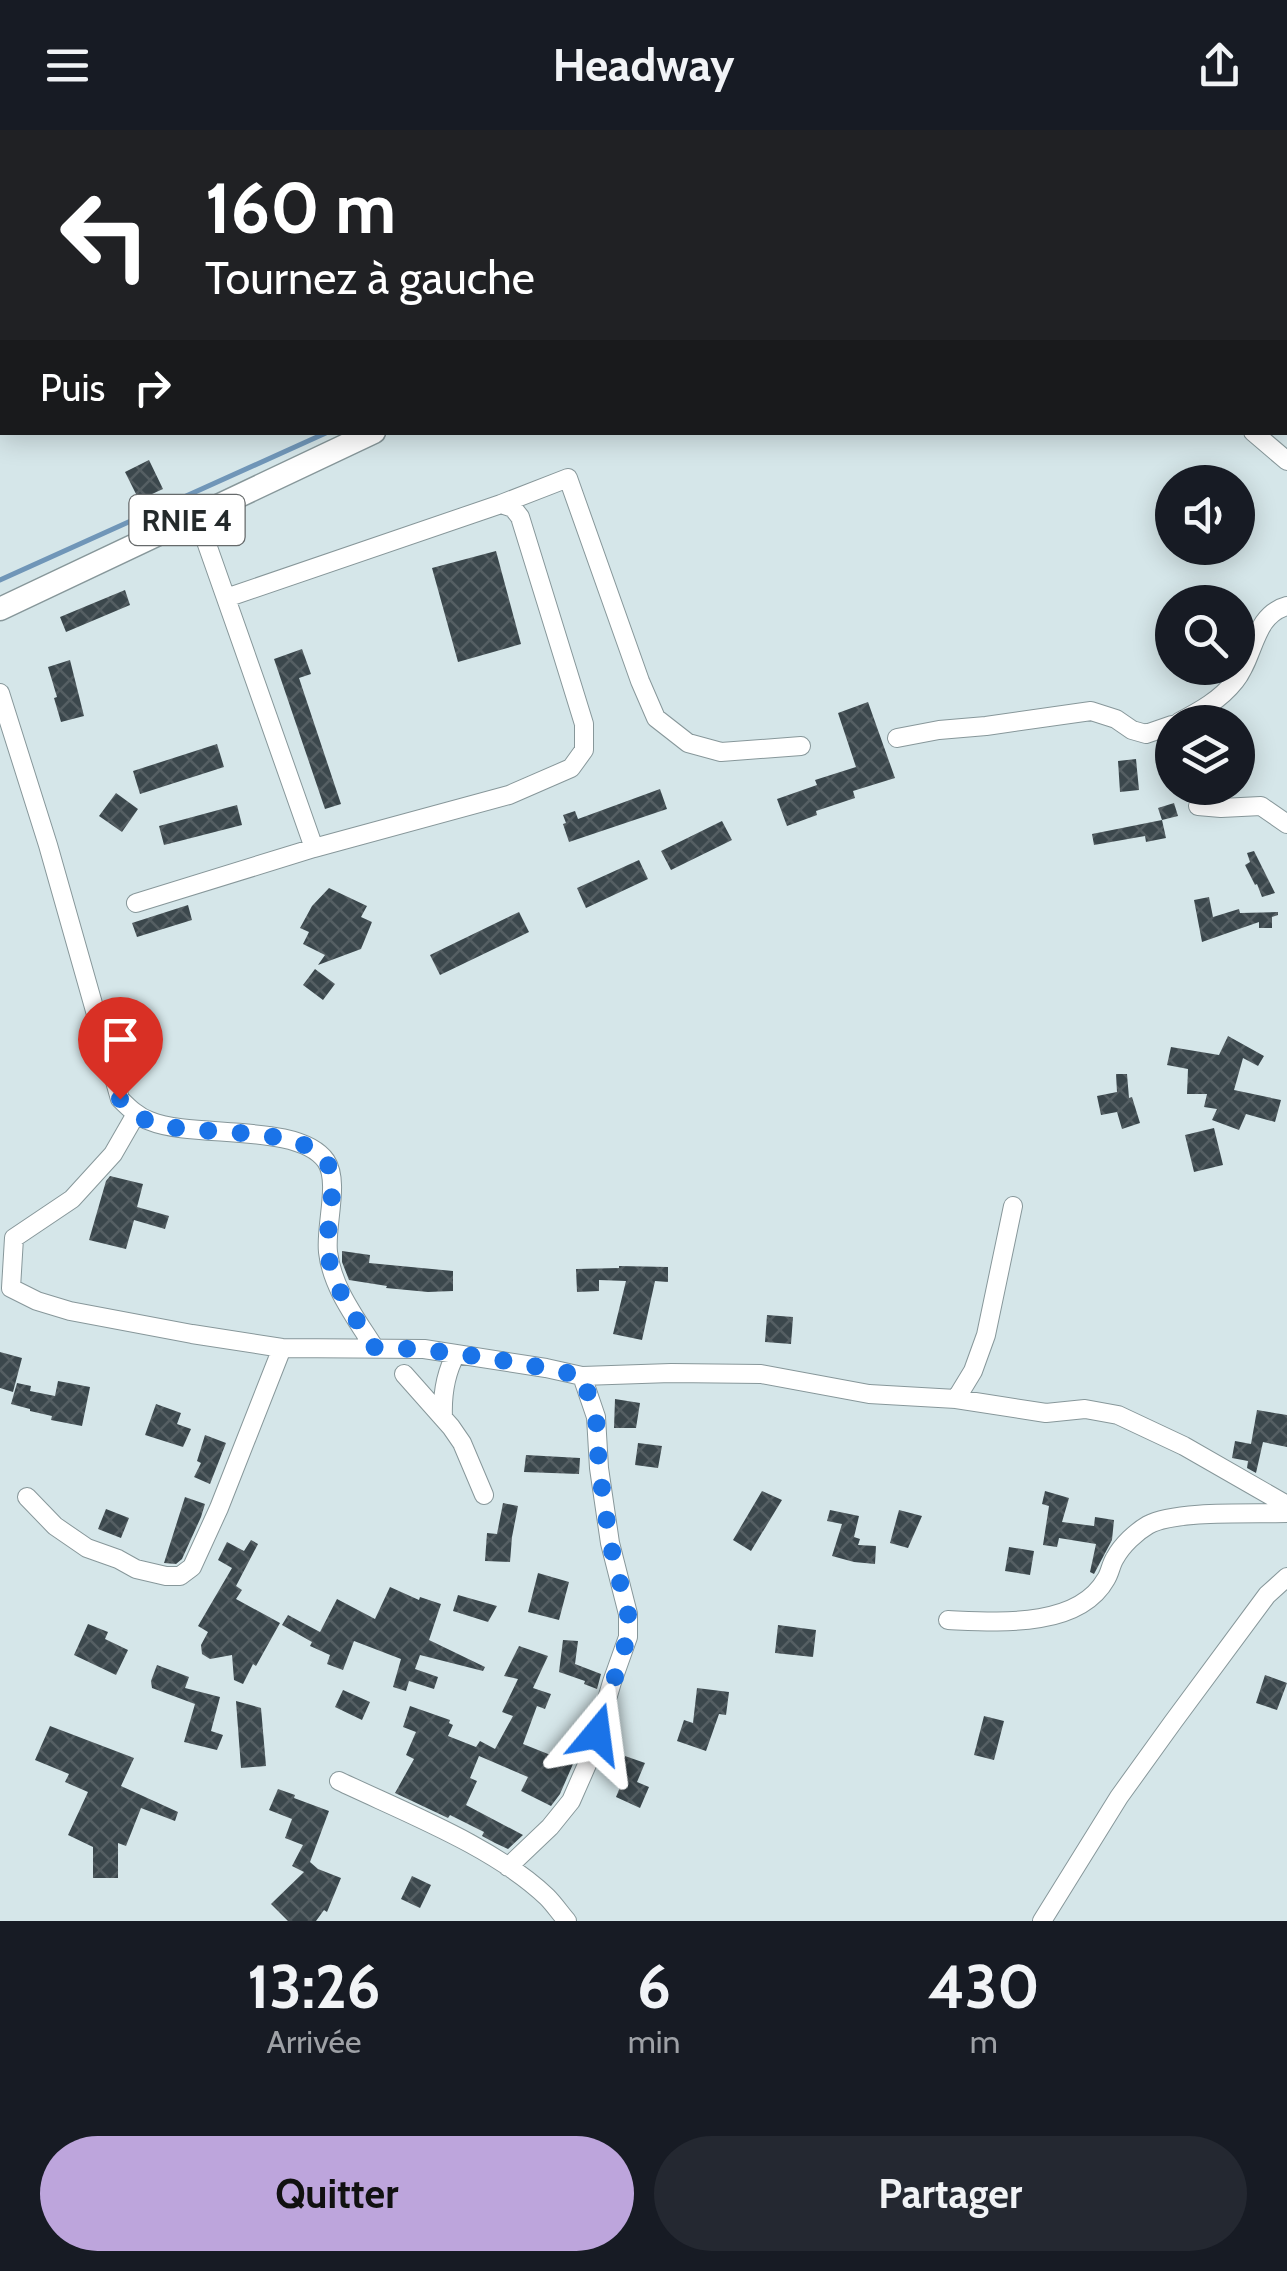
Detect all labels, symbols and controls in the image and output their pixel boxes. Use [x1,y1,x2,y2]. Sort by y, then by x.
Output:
icon: menu [40,38,95,93]
text: Headway [553,38,734,92]
icon: share [1192,38,1247,93]
text: 160 m [205,165,396,251]
icon: left [40,170,170,300]
text: Tournez à gauche [205,251,535,305]
icon: right [125,360,180,415]
text: Puis [40,364,105,411]
map controls [1155,465,1255,805]
button: sound [1155,465,1255,565]
road number: RNIE 4 [130,495,244,545]
button: search [1155,585,1255,685]
button: layers [1155,705,1255,805]
pin [78,997,163,1100]
icon: arrive [93,1012,148,1067]
position arrow [545,1682,649,1786]
text: 13:26 [247,1950,381,2023]
text: 6 [637,1950,671,2023]
text: 430 [928,1950,1040,2023]
text: Arrivée [266,2022,361,2061]
text: min [628,2022,681,2061]
text: m [970,2022,998,2061]
button: Quitter [40,2136,634,2251]
button: Partager [654,2136,1247,2251]

